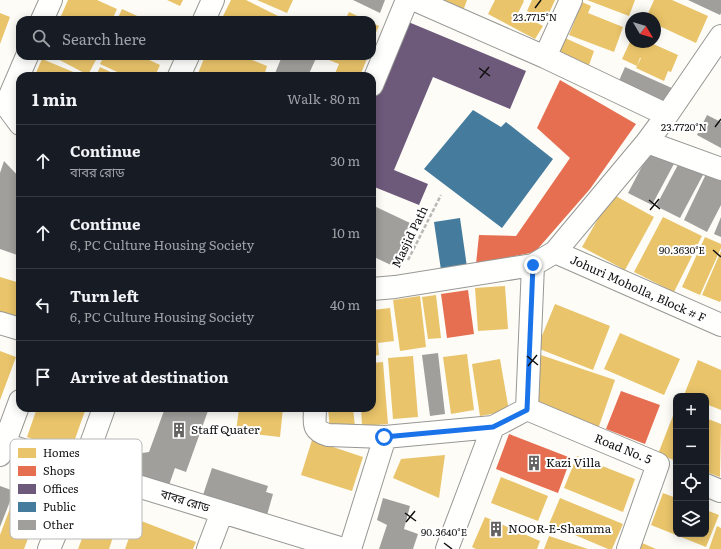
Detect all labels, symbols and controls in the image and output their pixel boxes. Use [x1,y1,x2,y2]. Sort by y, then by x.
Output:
text: 23.7715°N [513,9,557,24]
north arrow [625,12,661,48]
search box [16,16,376,60]
icon: search [30,27,52,49]
text: Search here [62,27,146,50]
text: 1 min [32,86,77,111]
text: Walk · 80 m [287,89,360,108]
text: 23.7720°N [661,119,707,134]
text: Continue [70,139,140,162]
icon: ahead [32,150,54,172]
text: 30 m [330,151,360,170]
text: বাবর রোড [70,162,124,181]
street label: Masjid Path [386,202,432,271]
text: Continue [70,212,140,235]
icon: ahead [32,222,54,244]
text: 10 m [332,223,360,242]
text: 6, PC Culture Housing Society [70,235,254,254]
text: 90.3630°E [659,242,705,257]
street label: Johuri Moholla, Block # F [568,250,709,326]
route end [524,256,542,274]
text: Turn left [70,284,139,307]
icon: left [32,294,54,316]
text: 40 m [330,295,360,314]
text: 6, PC Culture Housing Society [70,307,254,326]
text: Arrive at destination [70,365,229,388]
icon: arrive [32,366,54,388]
map controls [673,393,709,537]
button: + [673,393,709,429]
place label: Staff Quater [191,420,260,438]
building icon: Staff Quater [170,421,188,439]
route start [375,428,393,446]
street label: Road No. 5 [592,428,655,468]
button: − [673,429,709,465]
legend [10,439,142,539]
text: Homes [43,444,80,460]
place label: Kazi Villa [546,453,601,471]
building icon: Kazi Villa [525,454,543,472]
text: Shops [43,462,75,478]
button: locate [673,465,709,501]
text: Offices [43,480,78,496]
street label: বাবর রোড [158,484,212,516]
text: Public [43,498,76,514]
button: layers [673,501,709,537]
text: Other [43,516,75,532]
place label: NOOR-E-Shamma [508,519,612,537]
building icon: NOOR-E-Shamma [487,520,505,538]
text: 90.3640°E [421,524,467,539]

